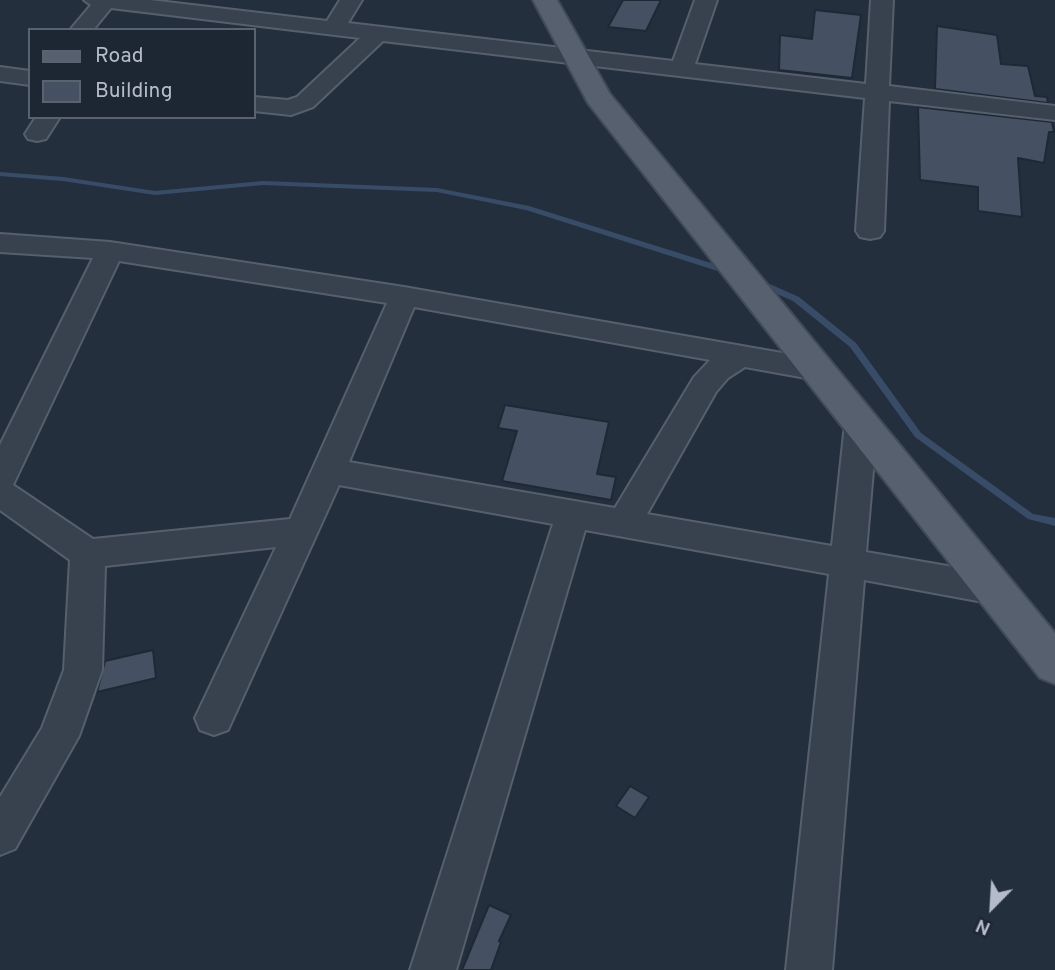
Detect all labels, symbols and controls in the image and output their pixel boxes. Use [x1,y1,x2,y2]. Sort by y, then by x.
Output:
legend [28,28,256,119]
text: Road [95,43,144,70]
text: Building [95,78,173,105]
north arrow [957,872,1027,942]
text: N [972,912,995,940]

